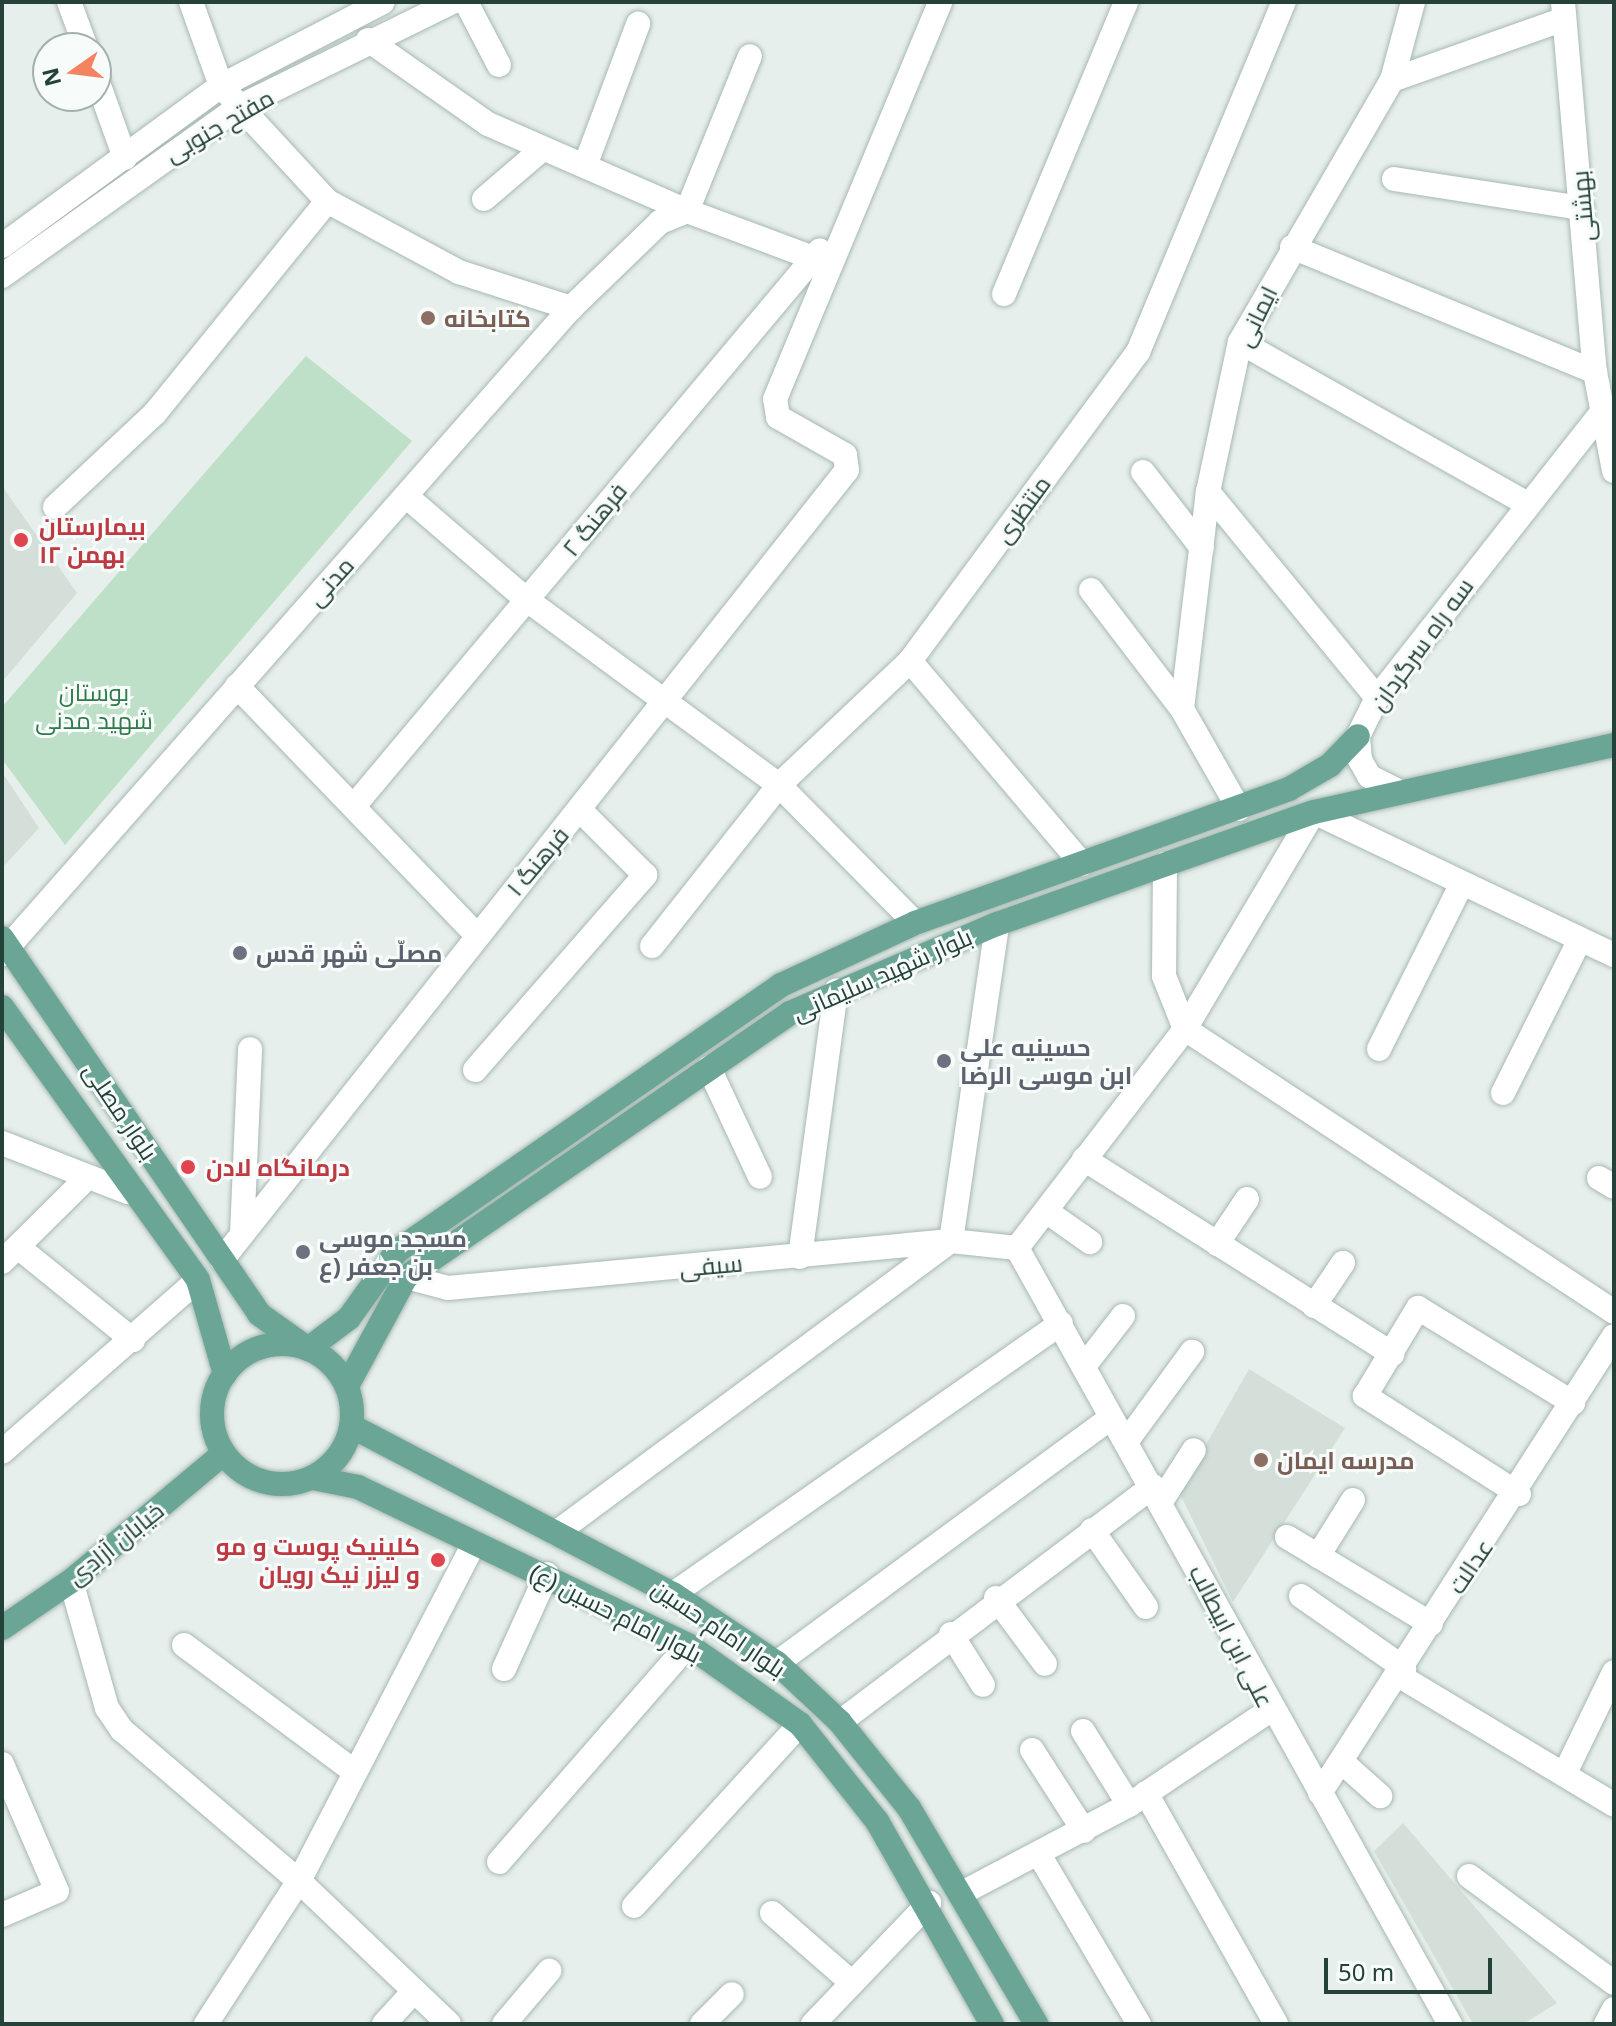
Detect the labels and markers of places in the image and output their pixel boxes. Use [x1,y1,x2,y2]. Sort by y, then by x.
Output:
place label: کتابخانه [444,304,531,332]
marker: کتابخانه [419,309,437,327]
place label: بیمارستان ۱۲ بهمن [39,512,146,568]
marker: بیمارستان ۱۲ بهمن [10,529,32,551]
place label: مصلّی شهر قدس [256,939,442,967]
marker: مصلّی شهر قدس [231,944,249,962]
place label: حسینیه علی ابن موسی الرضا [960,1033,1132,1089]
marker: حسینیه علی ابن موسی الرضا [935,1052,953,1070]
place label: درمانگاه لادن [206,1153,350,1181]
marker: درمانگاه لادن [177,1156,199,1178]
place label: مسجد موسی بن جعفر (ع [319,1224,467,1280]
marker: مسجد موسی بن جعفر (ع [294,1243,312,1261]
place label: مدرسه ایمان [1277,1446,1415,1474]
marker: مدرسه ایمان [1252,1451,1270,1469]
place label: کلینیک پوست و مو و لیزر نیک رویان [216,1532,420,1588]
marker: کلینیک پوست و مو و لیزر نیک رویان [427,1549,449,1571]

